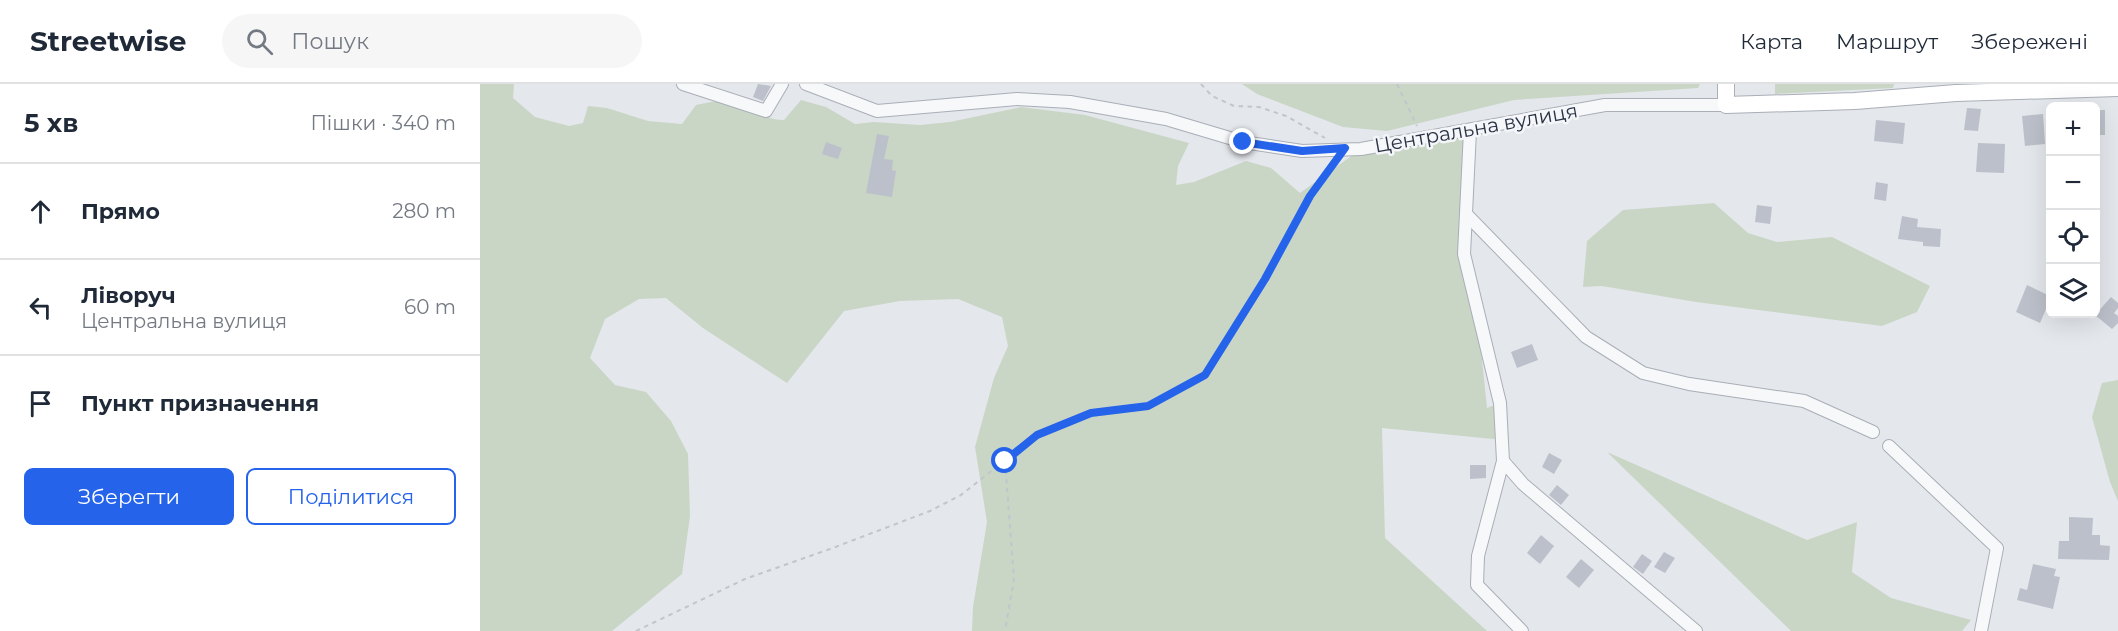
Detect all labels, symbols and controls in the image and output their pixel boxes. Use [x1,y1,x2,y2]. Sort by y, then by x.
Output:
search box [222,14,642,68]
text: Streetwise [30,24,186,58]
icon: search [243,25,276,58]
text: Пошук [291,28,369,55]
text: Карта [1740,29,1803,54]
text: Маршрут [1836,29,1938,54]
text: Збережені [1971,29,2088,54]
street label: Центральна вулиця [1372,98,1580,158]
map controls [2046,102,2100,318]
button: + [2046,102,2100,156]
text: 5 хв [24,107,78,139]
text: Пішки · 340 m [310,111,456,135]
route end [1229,128,1255,154]
button: − [2046,156,2100,210]
icon: ahead [24,195,57,228]
text: Прямо [81,198,160,225]
text: 280 m [392,199,456,223]
button: locate [2046,210,2100,264]
button: layers [2046,264,2100,318]
text: Ліворуч [81,282,176,309]
icon: left [24,291,57,324]
text: 60 m [404,295,456,319]
text: Центральна вулиця [81,309,287,333]
icon: arrive [24,387,57,420]
text: Пункт призначення [81,390,319,417]
route start [991,447,1017,473]
button: Зберегти [24,468,234,525]
button: Поділитися [246,468,456,525]

